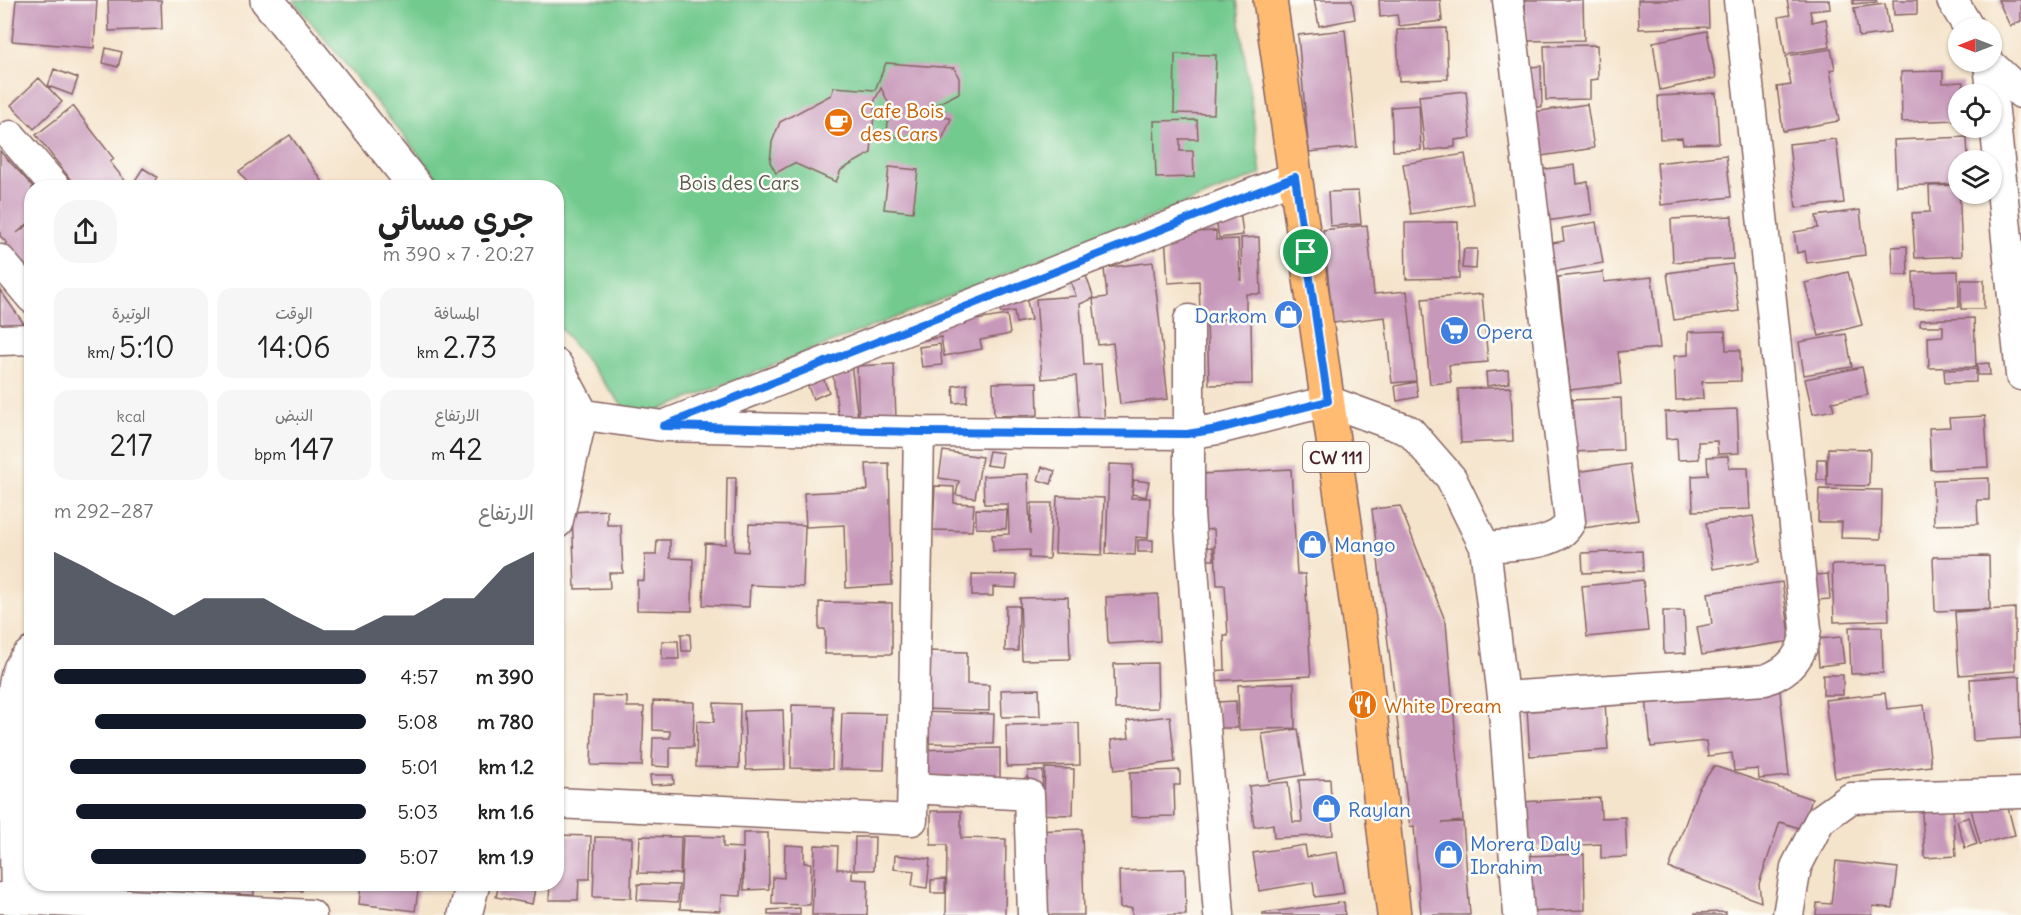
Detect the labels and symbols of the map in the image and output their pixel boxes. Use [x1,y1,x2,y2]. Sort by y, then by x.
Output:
north arrow [1948,18,2002,72]
place label: Cafe Bois des Cars [860,98,944,146]
cafe icon: Cafe Bois des Cars [823,106,855,138]
park label: Bois des Cars [679,170,799,195]
pin [1280,226,1331,277]
shop icon: Darkom [1272,299,1304,331]
place label: Darkom [1194,303,1267,328]
supermarket icon: Opera [1439,315,1471,347]
place label: Opera [1476,319,1533,344]
road number: CW 111 [1303,442,1369,472]
shop icon: Mango [1297,528,1329,560]
place label: Mango [1334,532,1395,557]
restaurant icon: White Dream [1347,689,1379,721]
place label: White Dream [1384,693,1502,718]
shop icon: Raylan [1311,793,1343,825]
place label: Raylan [1348,797,1411,822]
place label: Morera Daly Ibrahim [1470,831,1581,879]
shop icon: Morera Daly Ibrahim [1433,838,1465,870]

